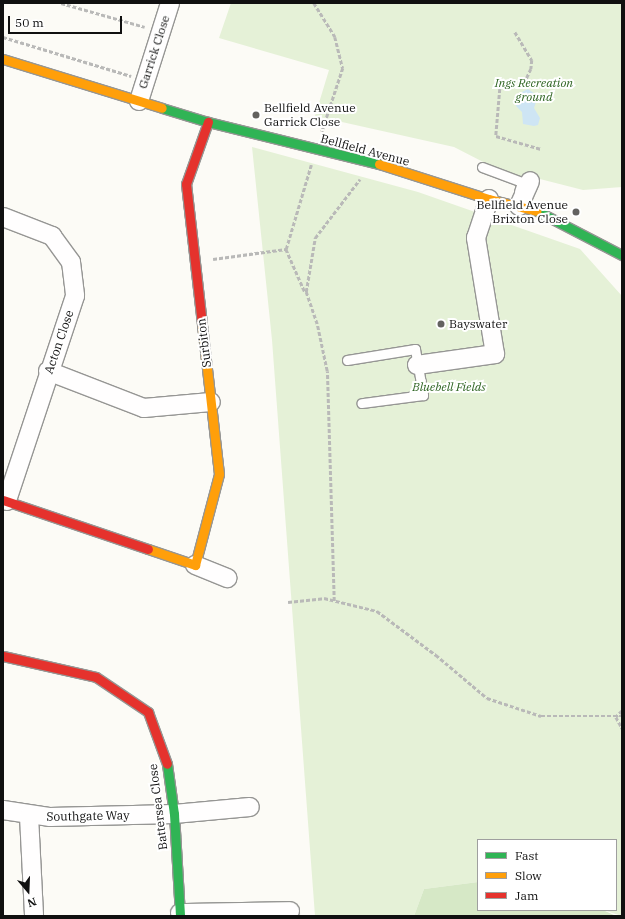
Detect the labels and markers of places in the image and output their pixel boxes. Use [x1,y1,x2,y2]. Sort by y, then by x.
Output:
place label: Bellfield Avenue Garrick Close [264,101,356,129]
marker: Bellfield Avenue Garrick Close [251,110,261,120]
place label: Bellfield Avenue Brixton Close [476,198,568,226]
marker: Bellfield Avenue Brixton Close [571,207,581,217]
place label: Bayswater [449,317,507,331]
marker: Bayswater [436,319,446,329]

